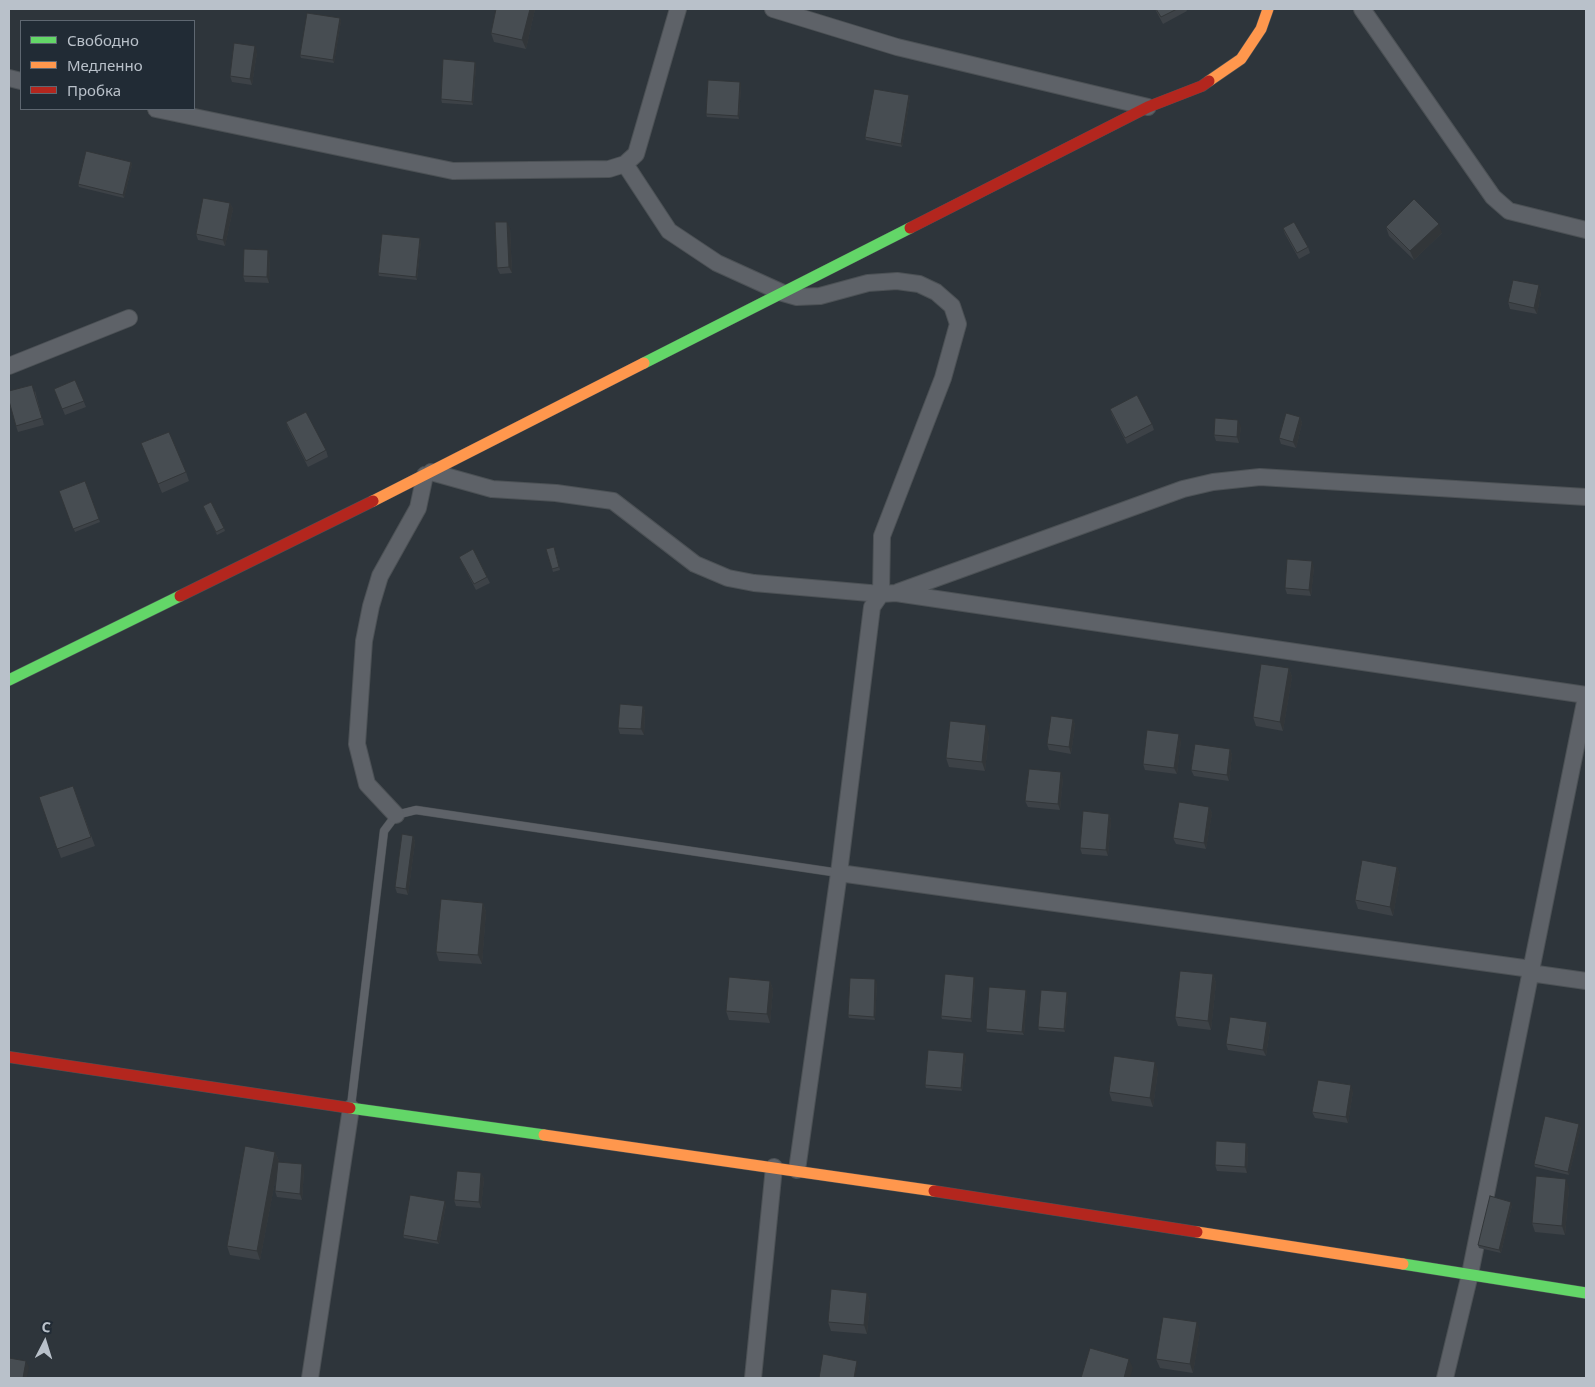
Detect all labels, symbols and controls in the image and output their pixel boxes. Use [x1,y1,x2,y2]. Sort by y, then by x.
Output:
legend [20,20,195,110]
text: Свободно [67,30,139,50]
text: Медленно [67,55,143,75]
text: Пробка [67,80,121,100]
north arrow [20,1317,70,1367]
text: С [41,1317,52,1336]

